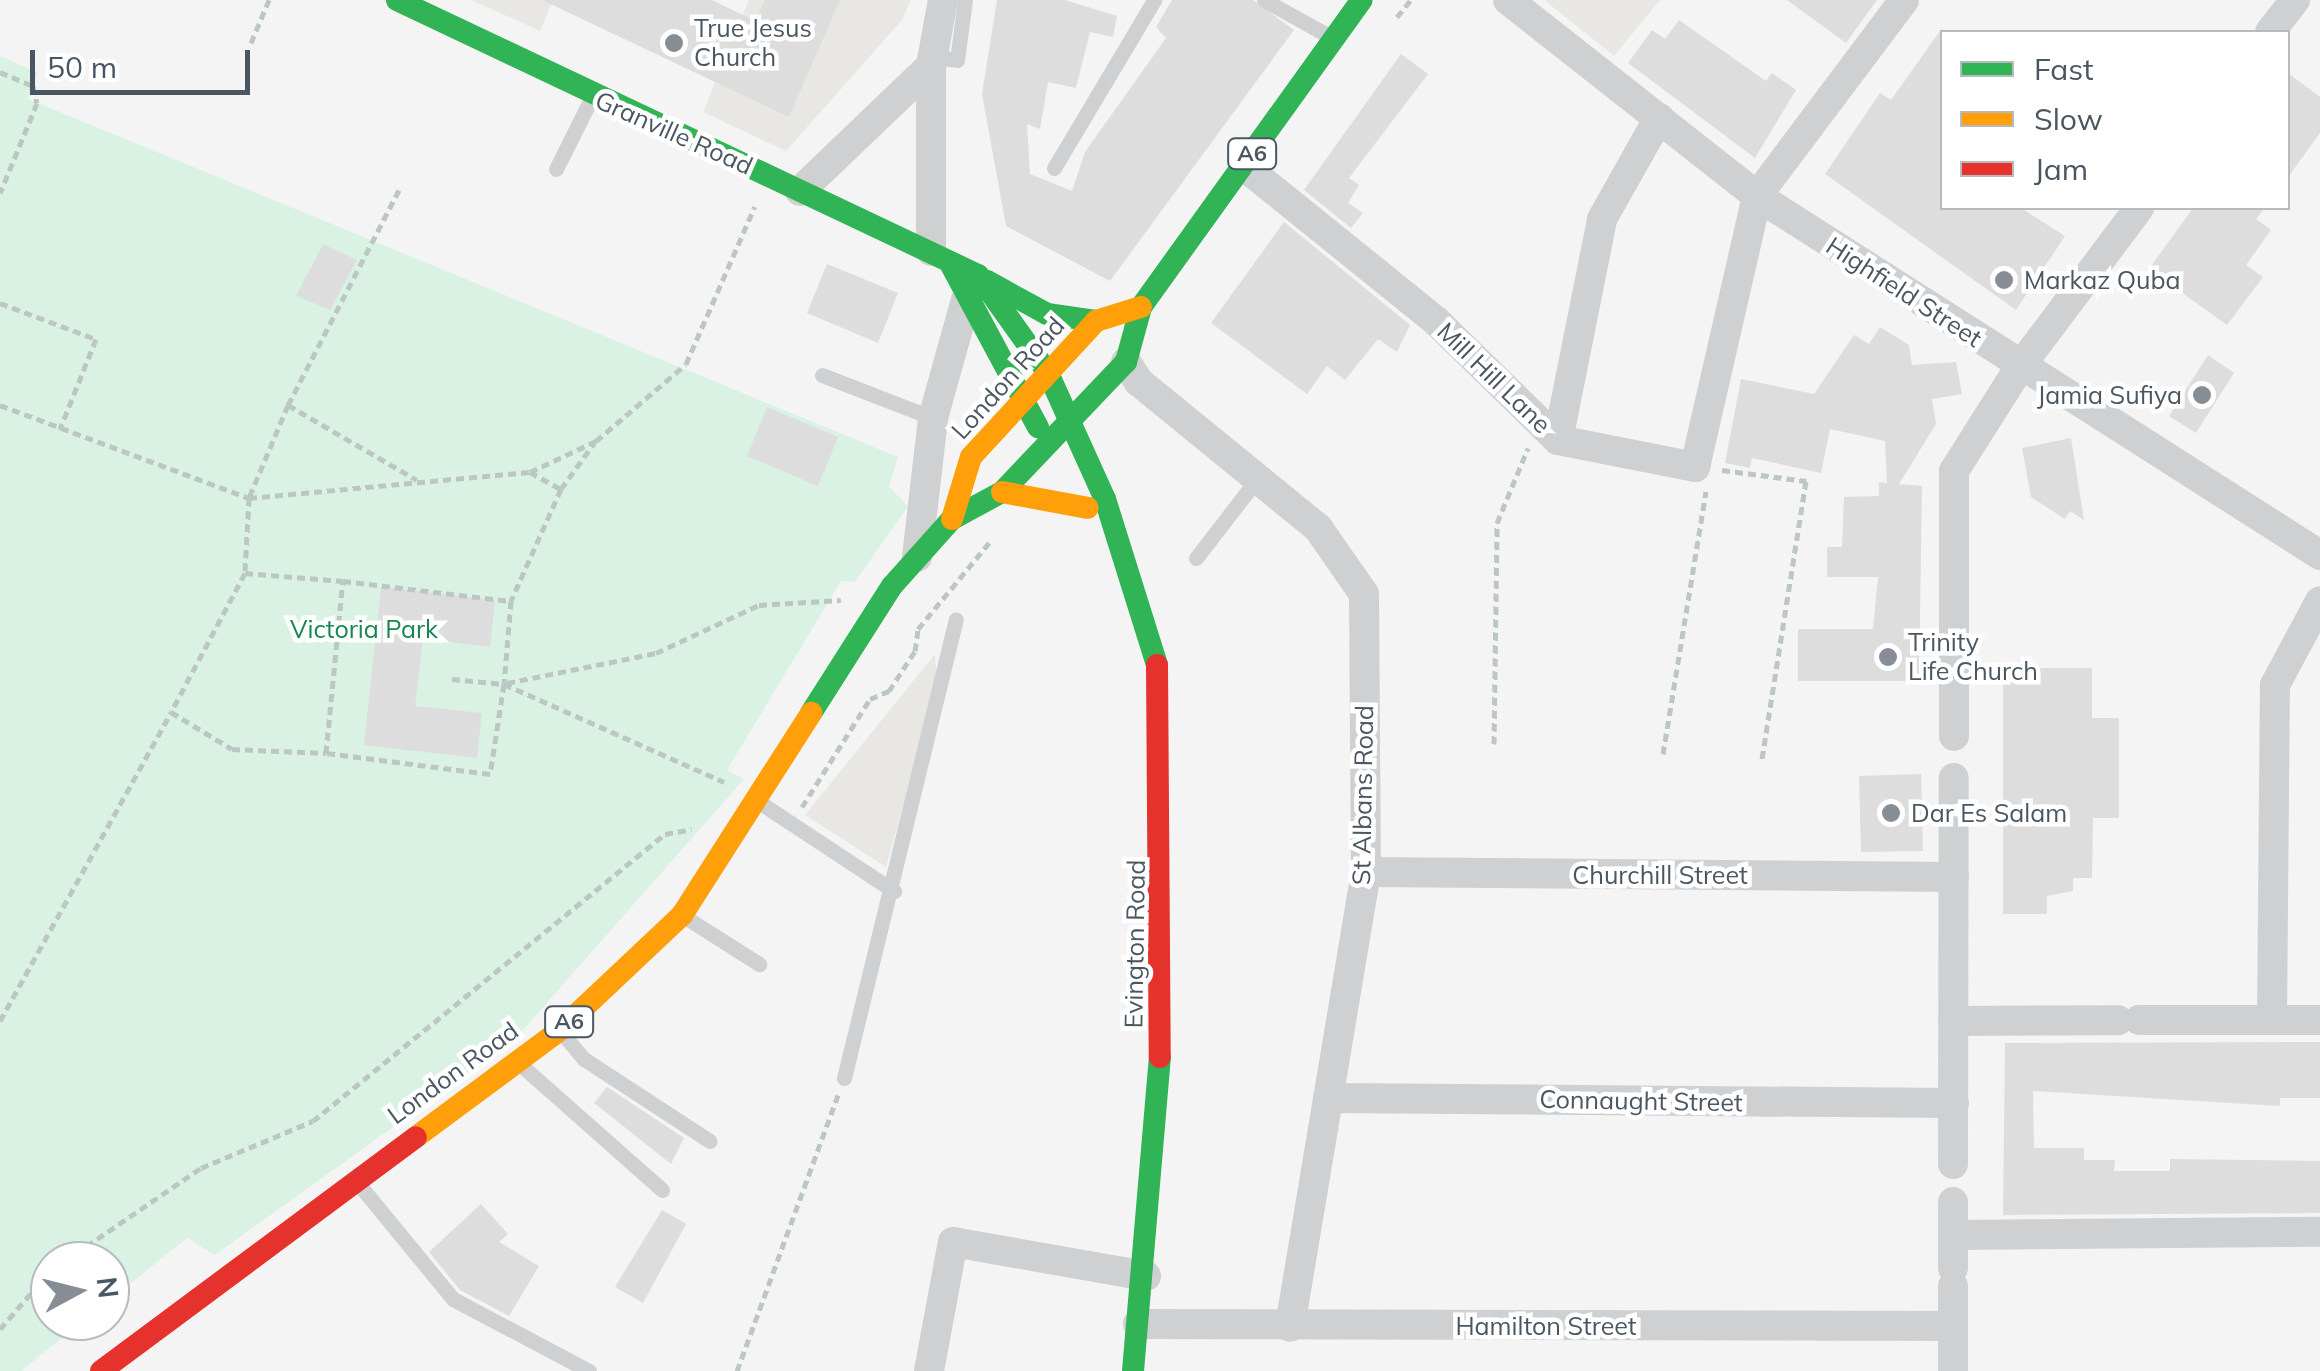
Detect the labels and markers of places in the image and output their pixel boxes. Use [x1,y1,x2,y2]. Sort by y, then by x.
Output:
place label: True Jesus Church [694,14,812,73]
marker: True Jesus Church [663,32,685,54]
place label: Markaz Quba [2024,265,2180,295]
marker: Markaz Quba [1993,269,2015,291]
place label: Jamia Sufiya [2037,380,2182,410]
marker: Jamia Sufiya [2191,384,2213,406]
place label: Trinity Life Church [1908,628,2038,687]
marker: Trinity Life Church [1877,646,1899,668]
place label: Dar Es Salam [1911,798,2067,828]
marker: Dar Es Salam [1880,802,1902,824]

